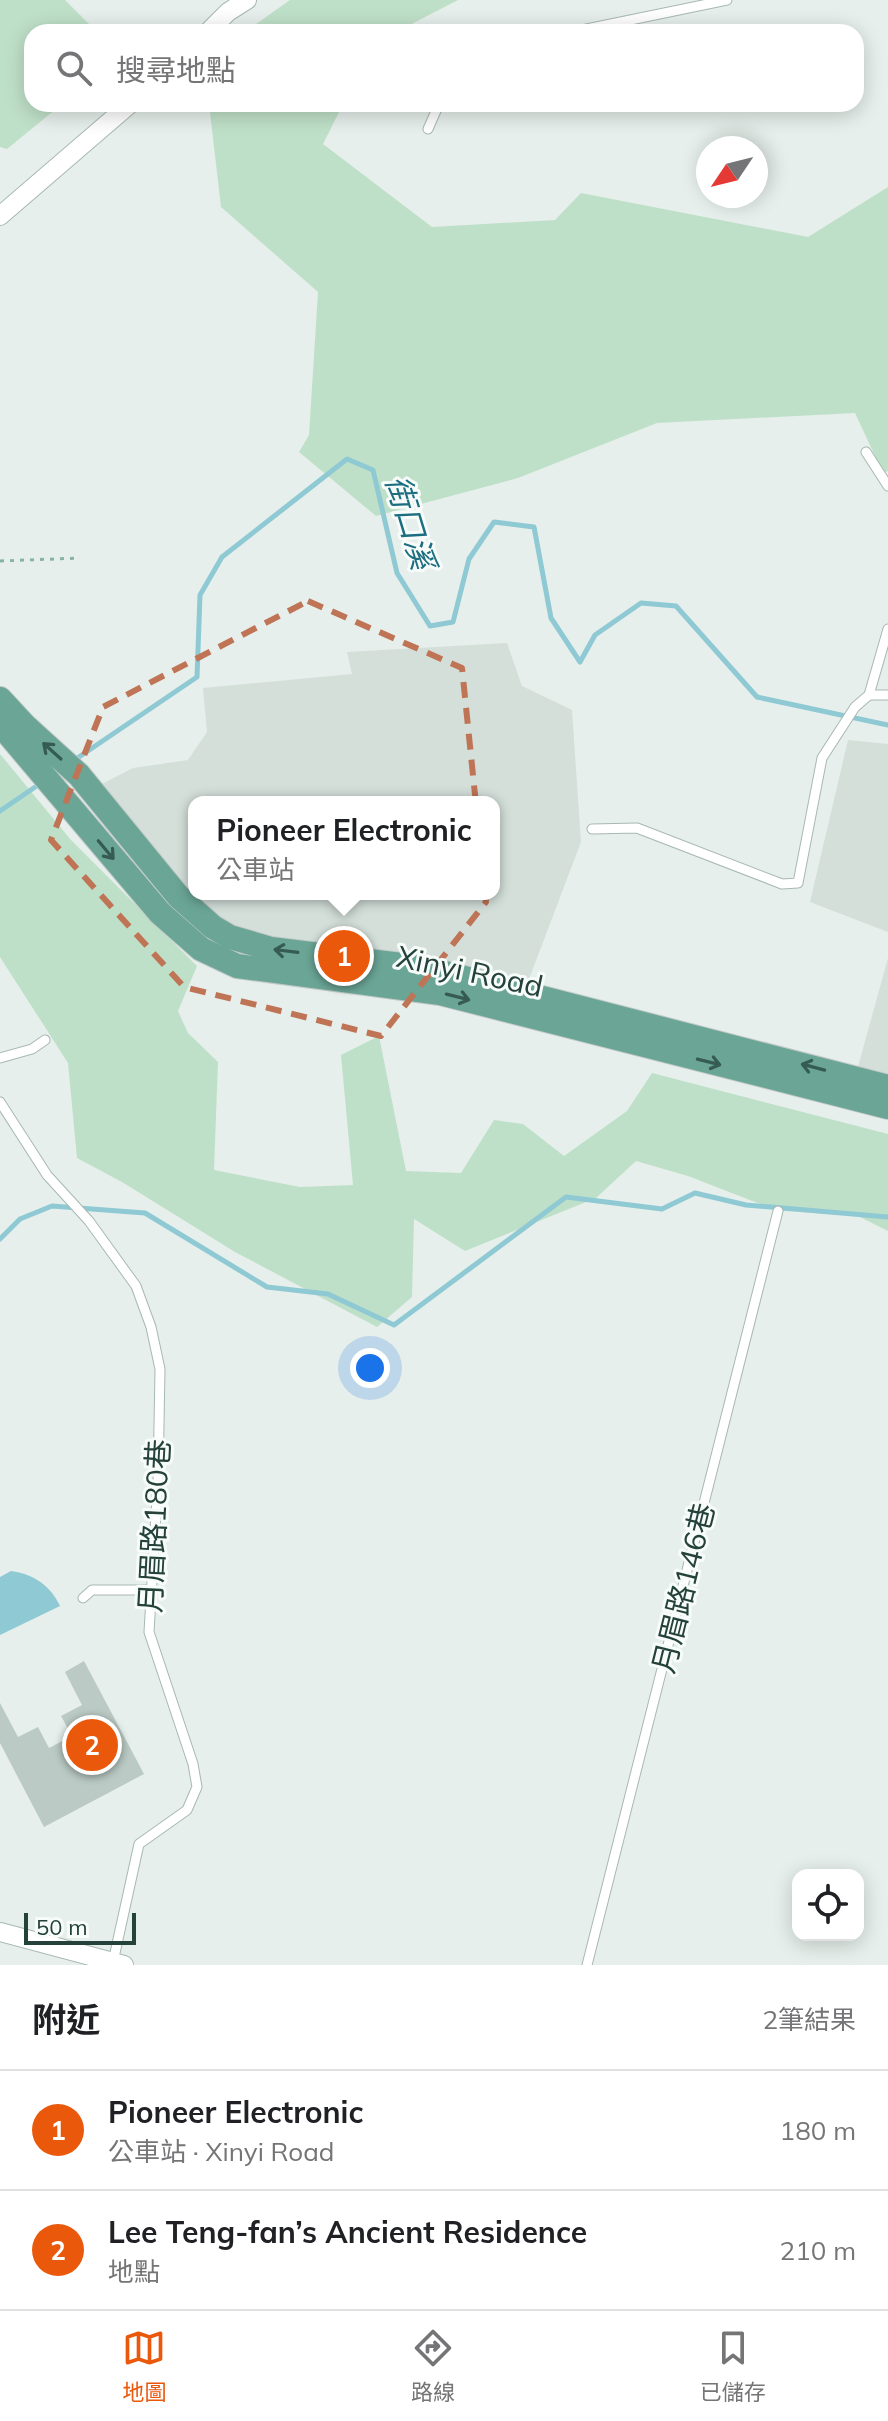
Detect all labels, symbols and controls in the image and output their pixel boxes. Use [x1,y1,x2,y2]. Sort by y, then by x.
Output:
search box [24,24,864,112]
icon: search [52,46,96,90]
text: 搜尋地點 [116,51,236,89]
north arrow [696,136,768,208]
water label: 街口溪 [378,470,445,578]
one-way arrow [42,741,62,760]
popup [188,796,500,900]
text: Pioneer Electronic [216,811,472,849]
one-way arrow [97,839,115,860]
text: 公車站 [216,853,294,886]
pin: 1 [318,926,370,986]
street label: Xinyi Road [393,937,547,1005]
one-way arrow [274,943,299,958]
one-way arrow [444,991,470,1006]
one-way arrow [696,1056,722,1071]
one-way arrow [800,1058,826,1073]
your location [350,1348,390,1388]
street label: 月眉路180巷 [130,1438,178,1614]
street label: 月眉路146巷 [644,1499,722,1677]
pin: 2 [66,1715,118,1775]
map controls [792,1869,864,1941]
button: locate [792,1869,864,1941]
scale bar [24,1909,136,1945]
text: 50 m [36,1913,87,1941]
text: 附近 [32,1998,100,2041]
text: 2筆結果 [762,2003,856,2036]
text: Pioneer Electronic [108,2093,364,2131]
text: 1 [50,2114,66,2147]
text: 180 m [780,2114,856,2147]
text: 公車站 · Xinyi Road [108,2135,334,2168]
text: Lee Teng-fan’s Ancient Residence [108,2213,587,2251]
text: 2 [50,2234,66,2267]
text: 210 m [780,2234,856,2267]
text: 地點 [108,2255,160,2288]
tab: 地圖 [122,2326,166,2406]
tab: 路線 [411,2326,455,2406]
tab: 已儲存 [700,2326,766,2406]

